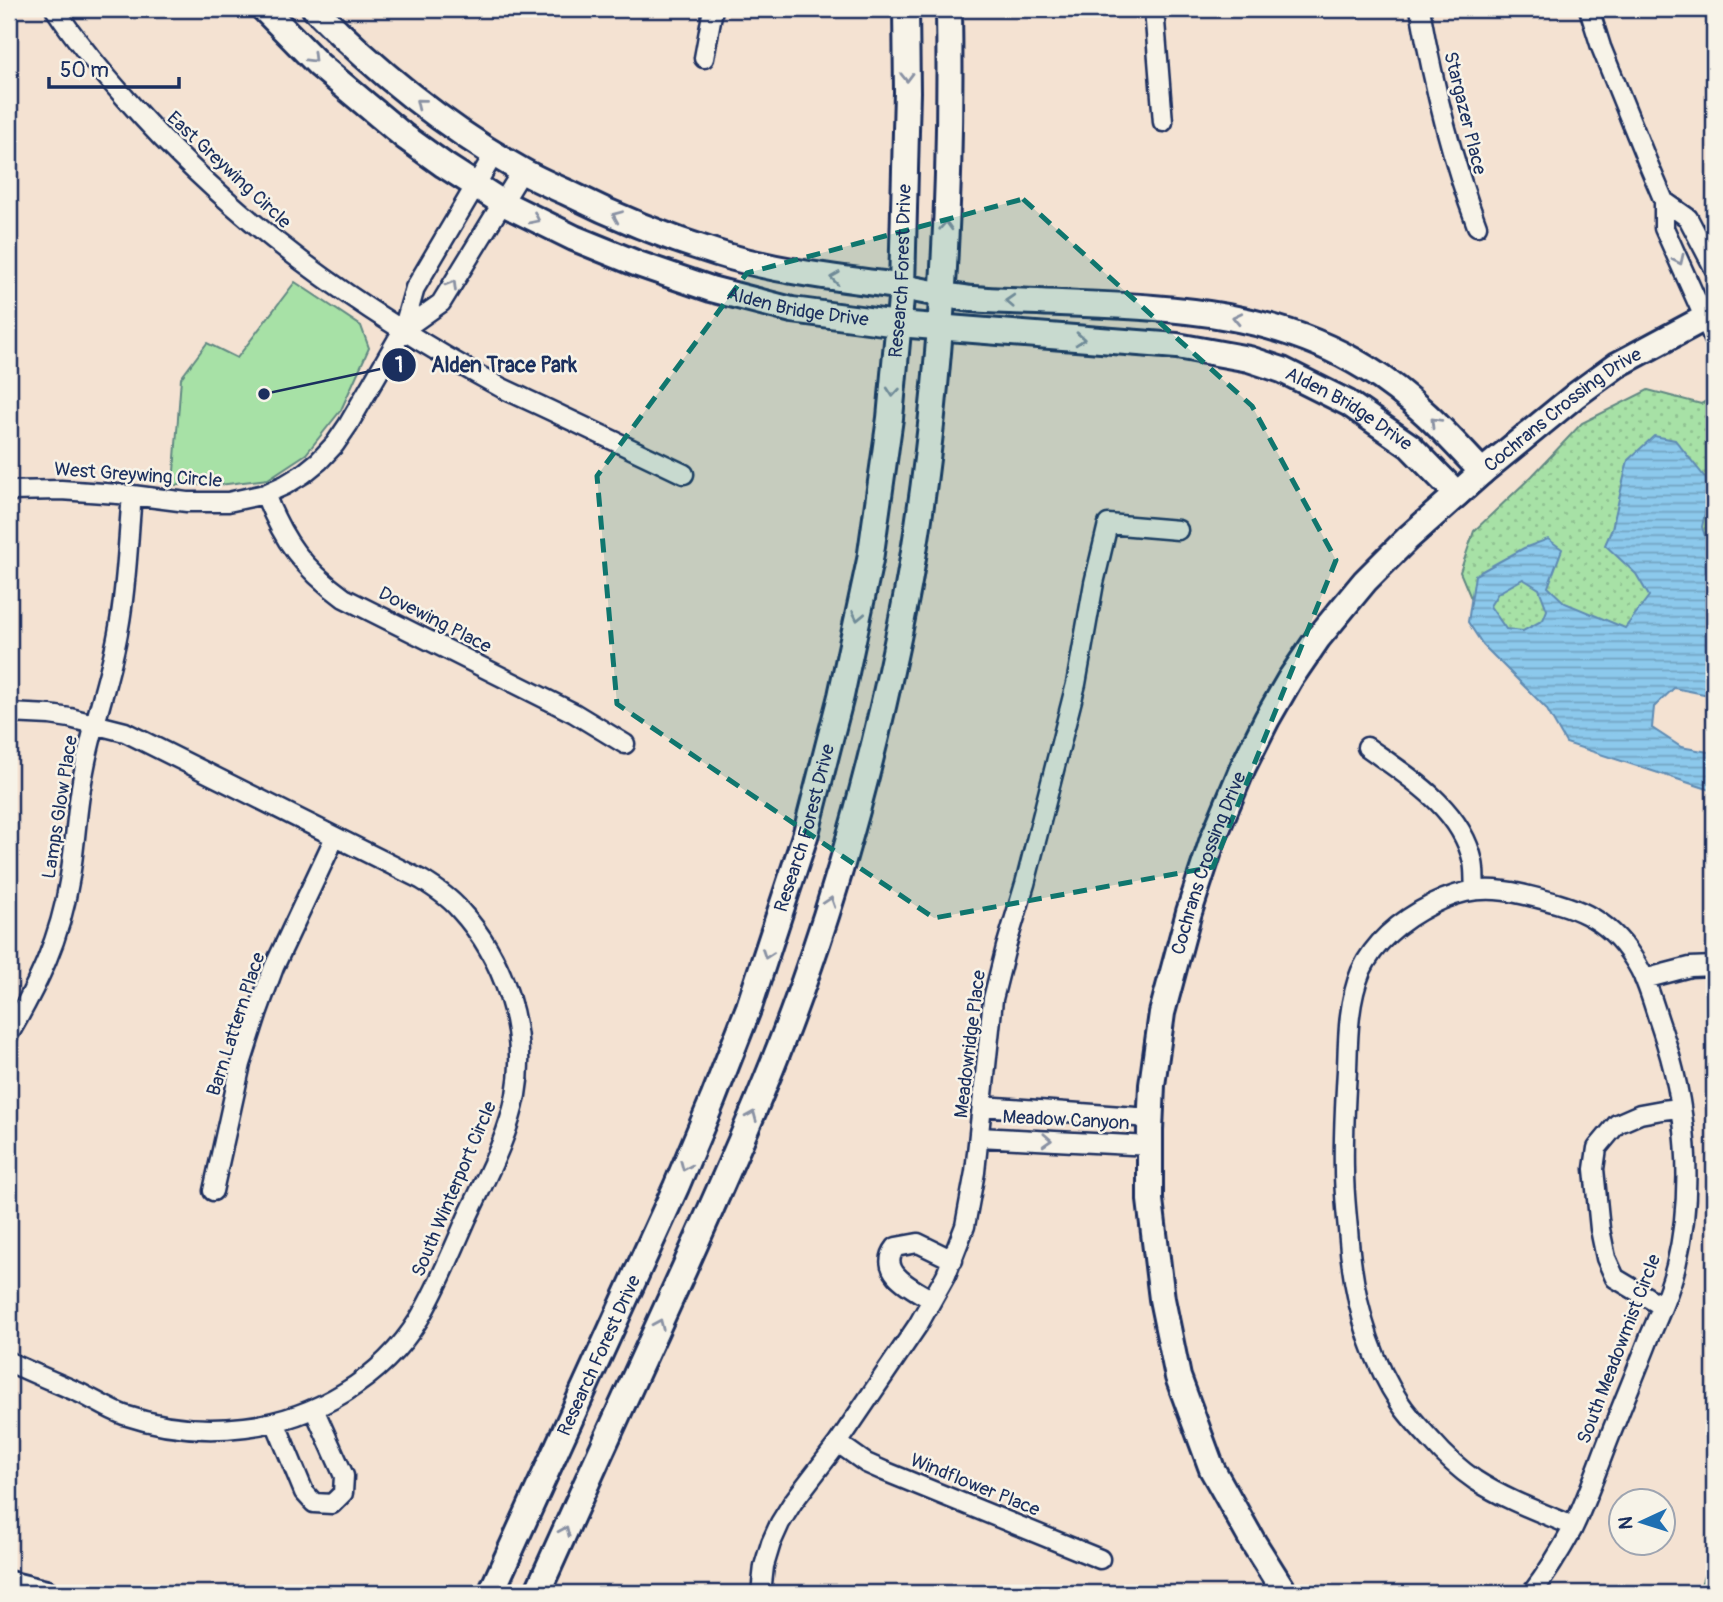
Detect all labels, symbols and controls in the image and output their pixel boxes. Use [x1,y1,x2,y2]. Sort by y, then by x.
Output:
scale bar [49,46,178,90]
street label: Stargazer Place [1438,49,1492,178]
one-way arrow [303,50,316,63]
text: 50 m [60,57,109,84]
one-way arrow [899,72,915,83]
one-way arrow [416,99,429,111]
street label: East Greywing Circle [162,106,297,234]
street label: Research Forest Drive [884,183,917,359]
one-way arrow [612,210,624,224]
one-way arrow [528,211,540,225]
one-way arrow [938,220,953,231]
one-way arrow [1671,253,1685,265]
one-way arrow [829,270,841,285]
one-way arrow [444,279,457,292]
street label: Alden Bridge Drive [724,282,871,332]
one-way arrow [1004,293,1015,308]
one-way arrow [1231,312,1243,326]
one-way arrow [1075,331,1086,346]
street label: Cochrans Crossing Drive [1479,342,1646,477]
callout: Alden Trace Park [382,344,591,386]
text: 1 [395,352,403,379]
text: Alden Trace Park [431,352,577,379]
street label: Alden Bridge Drive [1281,362,1417,456]
one-way arrow [886,387,901,398]
one-way arrow [1431,417,1444,430]
street label: West Greywing Circle [53,457,223,493]
street label: Dovewing Place [375,581,496,659]
one-way arrow [852,610,866,622]
street label: Lamps Glow Place [37,733,83,880]
street label: Research Forest Drive [769,741,840,915]
street label: Cochrans Crossing Drive [1166,768,1252,957]
one-way arrow [821,897,836,909]
one-way arrow [761,947,775,960]
street label: Barn Lattern Place [201,949,271,1099]
street label: Meadowridge Place [949,968,991,1119]
street label: South Winterport Circle [406,1097,502,1280]
street label: Meadow Canyon [1002,1105,1130,1135]
one-way arrow [743,1111,757,1123]
one-way arrow [1042,1133,1053,1148]
one-way arrow [679,1159,693,1171]
street label: South Meadowmist Circle [1572,1250,1666,1447]
street label: Research Forest Drive [552,1271,646,1440]
one-way arrow [651,1319,665,1331]
street label: Windflower Place [907,1448,1044,1522]
north arrow [1608,1486,1678,1556]
text: N [1614,1516,1638,1530]
one-way arrow [557,1526,571,1538]

